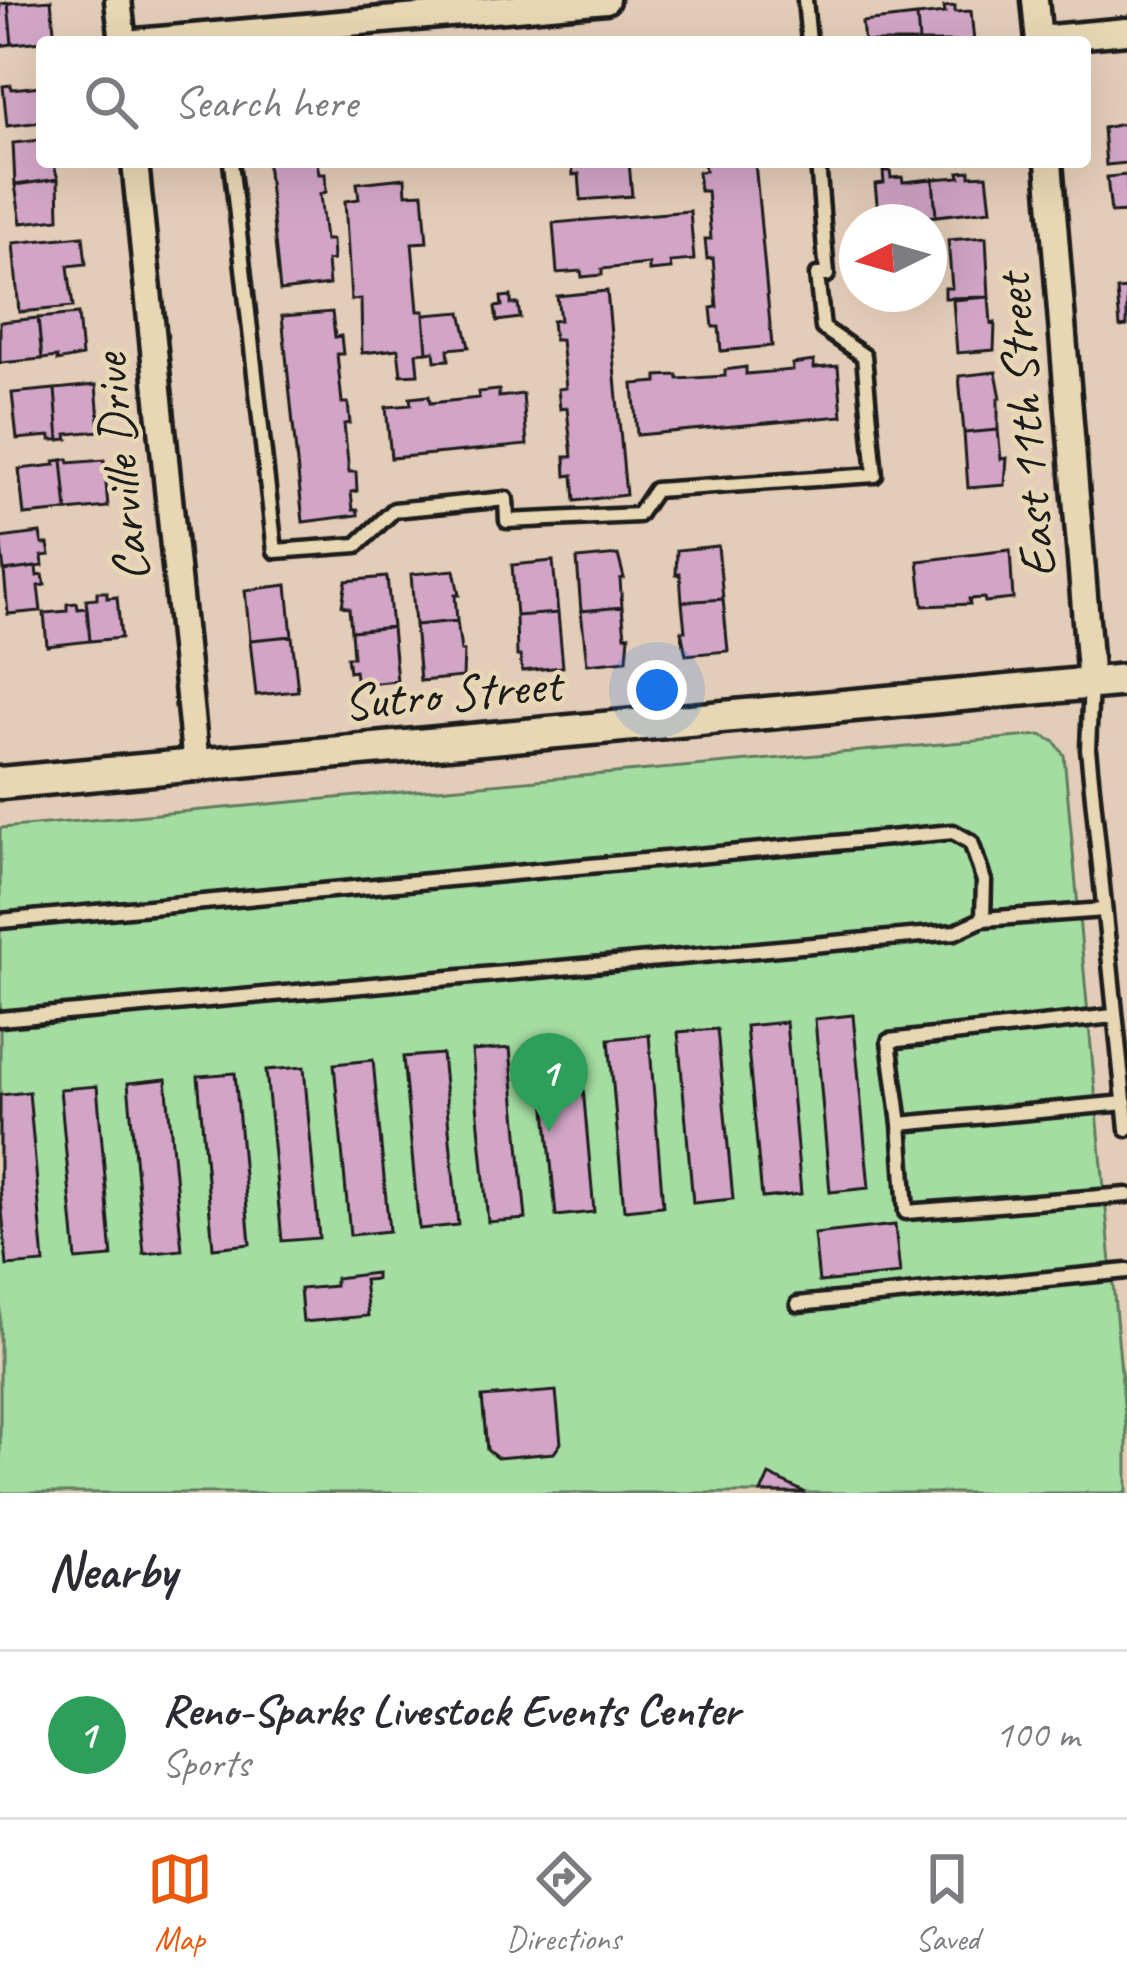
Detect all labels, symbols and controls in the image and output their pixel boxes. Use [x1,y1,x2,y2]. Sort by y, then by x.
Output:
search box [36,36,1091,168]
icon: search [78,69,144,135]
text: Search here [174,74,357,131]
north arrow [839,204,947,312]
street label: East 11th Street [979,267,1070,580]
street label: Carville Drive [76,348,164,585]
street label: Sutro Street [340,651,569,734]
your location [627,660,687,720]
pin: 1 [510,1033,588,1132]
text: Nearby [48,1539,176,1603]
text: Reno-Sparks Livestock Events Center [162,1682,739,1739]
text: 1 [78,1710,96,1759]
text: 100 m [995,1710,1079,1759]
text: Sports [162,1739,250,1788]
tab: Map [147,1846,213,1960]
tab: Directions [506,1846,621,1960]
tab: Saved [914,1846,980,1960]

